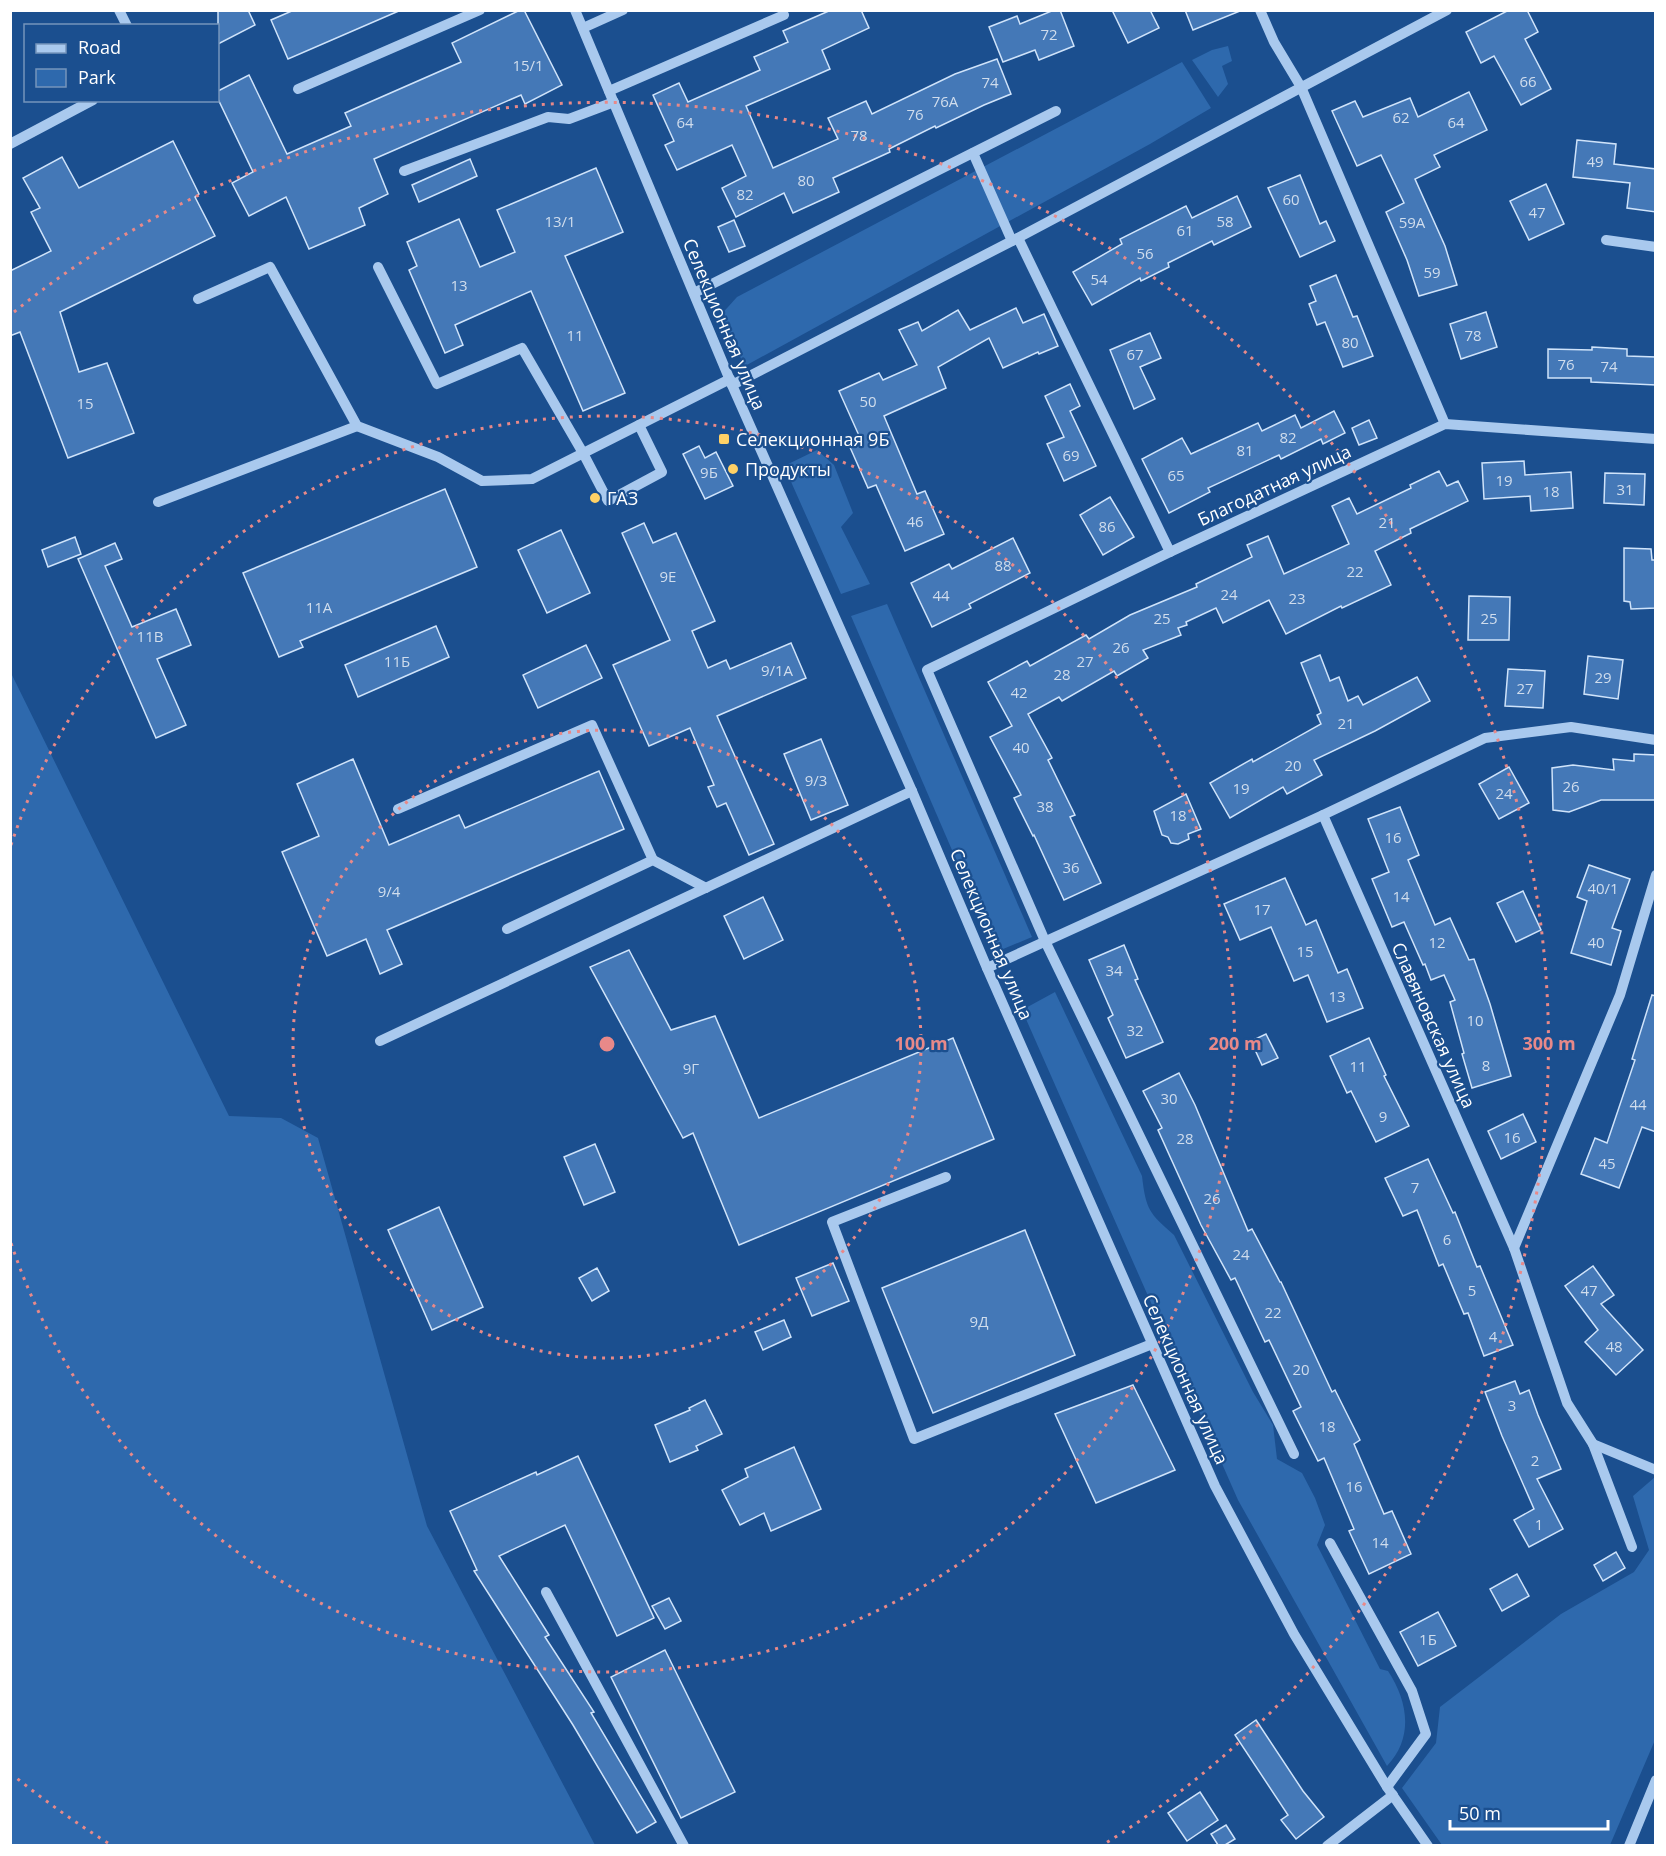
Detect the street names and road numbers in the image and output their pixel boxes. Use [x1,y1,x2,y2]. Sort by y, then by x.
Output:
street label: Селекционная улица [678,235,772,413]
street label: Благодатная улица [1193,439,1355,531]
street label: Селекционная улица [945,845,1039,1023]
street label: Славяновская улица [1387,938,1481,1112]
street label: Селекционная улица [1138,1290,1234,1468]

